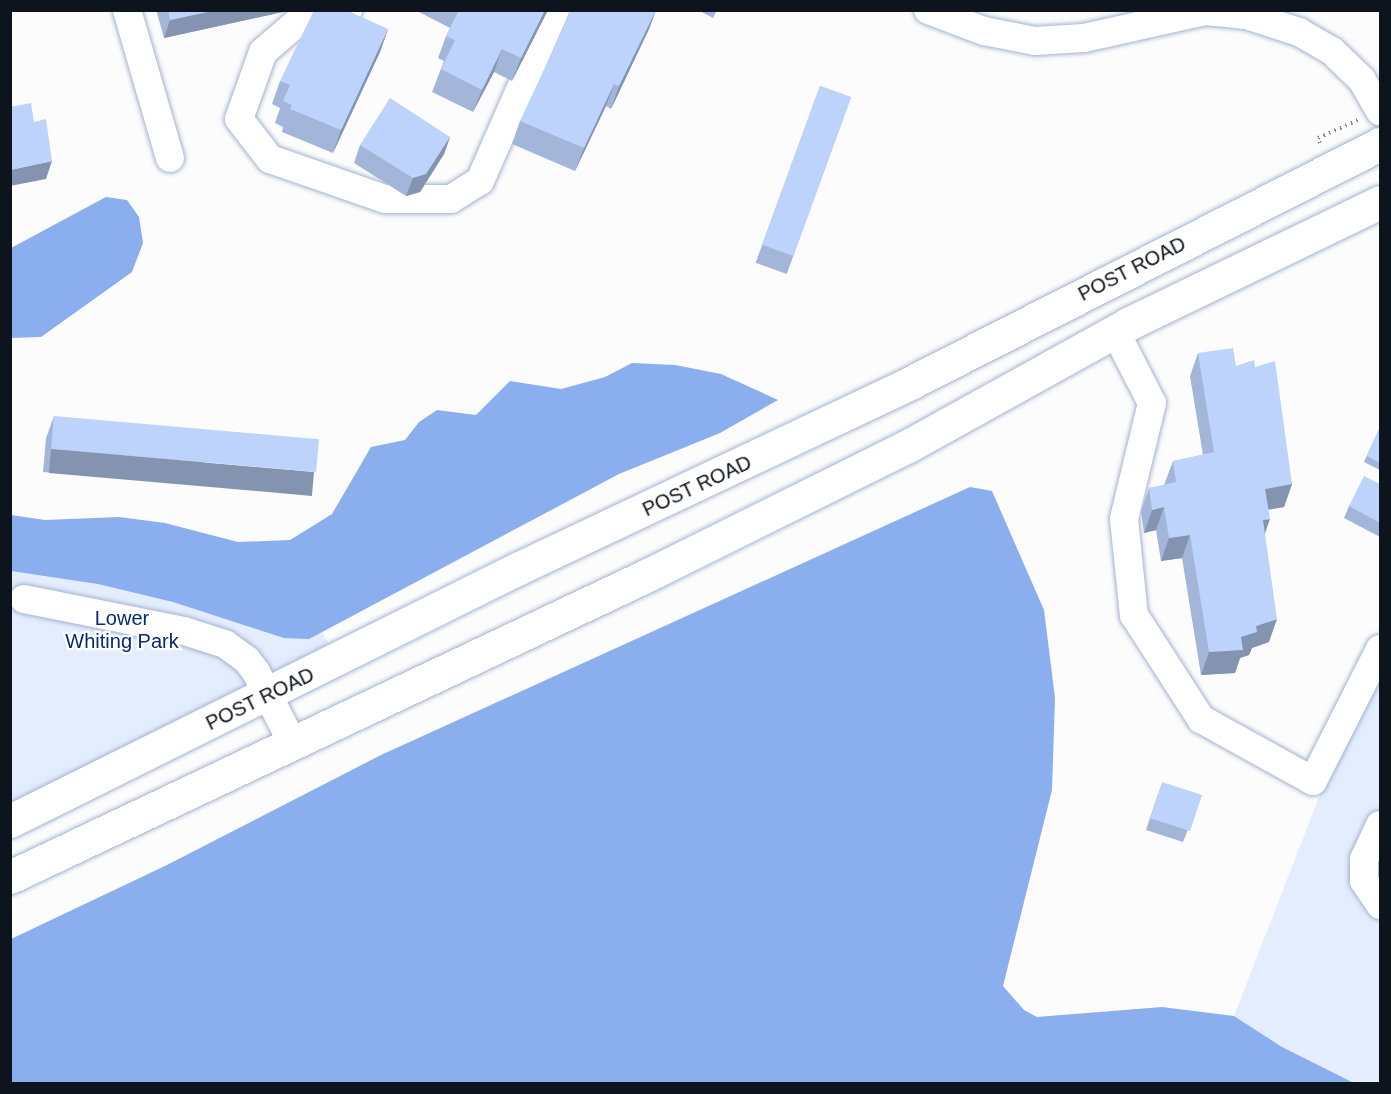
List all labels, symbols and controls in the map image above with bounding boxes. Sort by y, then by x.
street label: POST ROAD [1074,232,1190,306]
street label: POST ROAD [639,450,755,522]
park label: Lower Whiting Park [65,607,179,654]
street label: POST ROAD [202,662,318,736]

